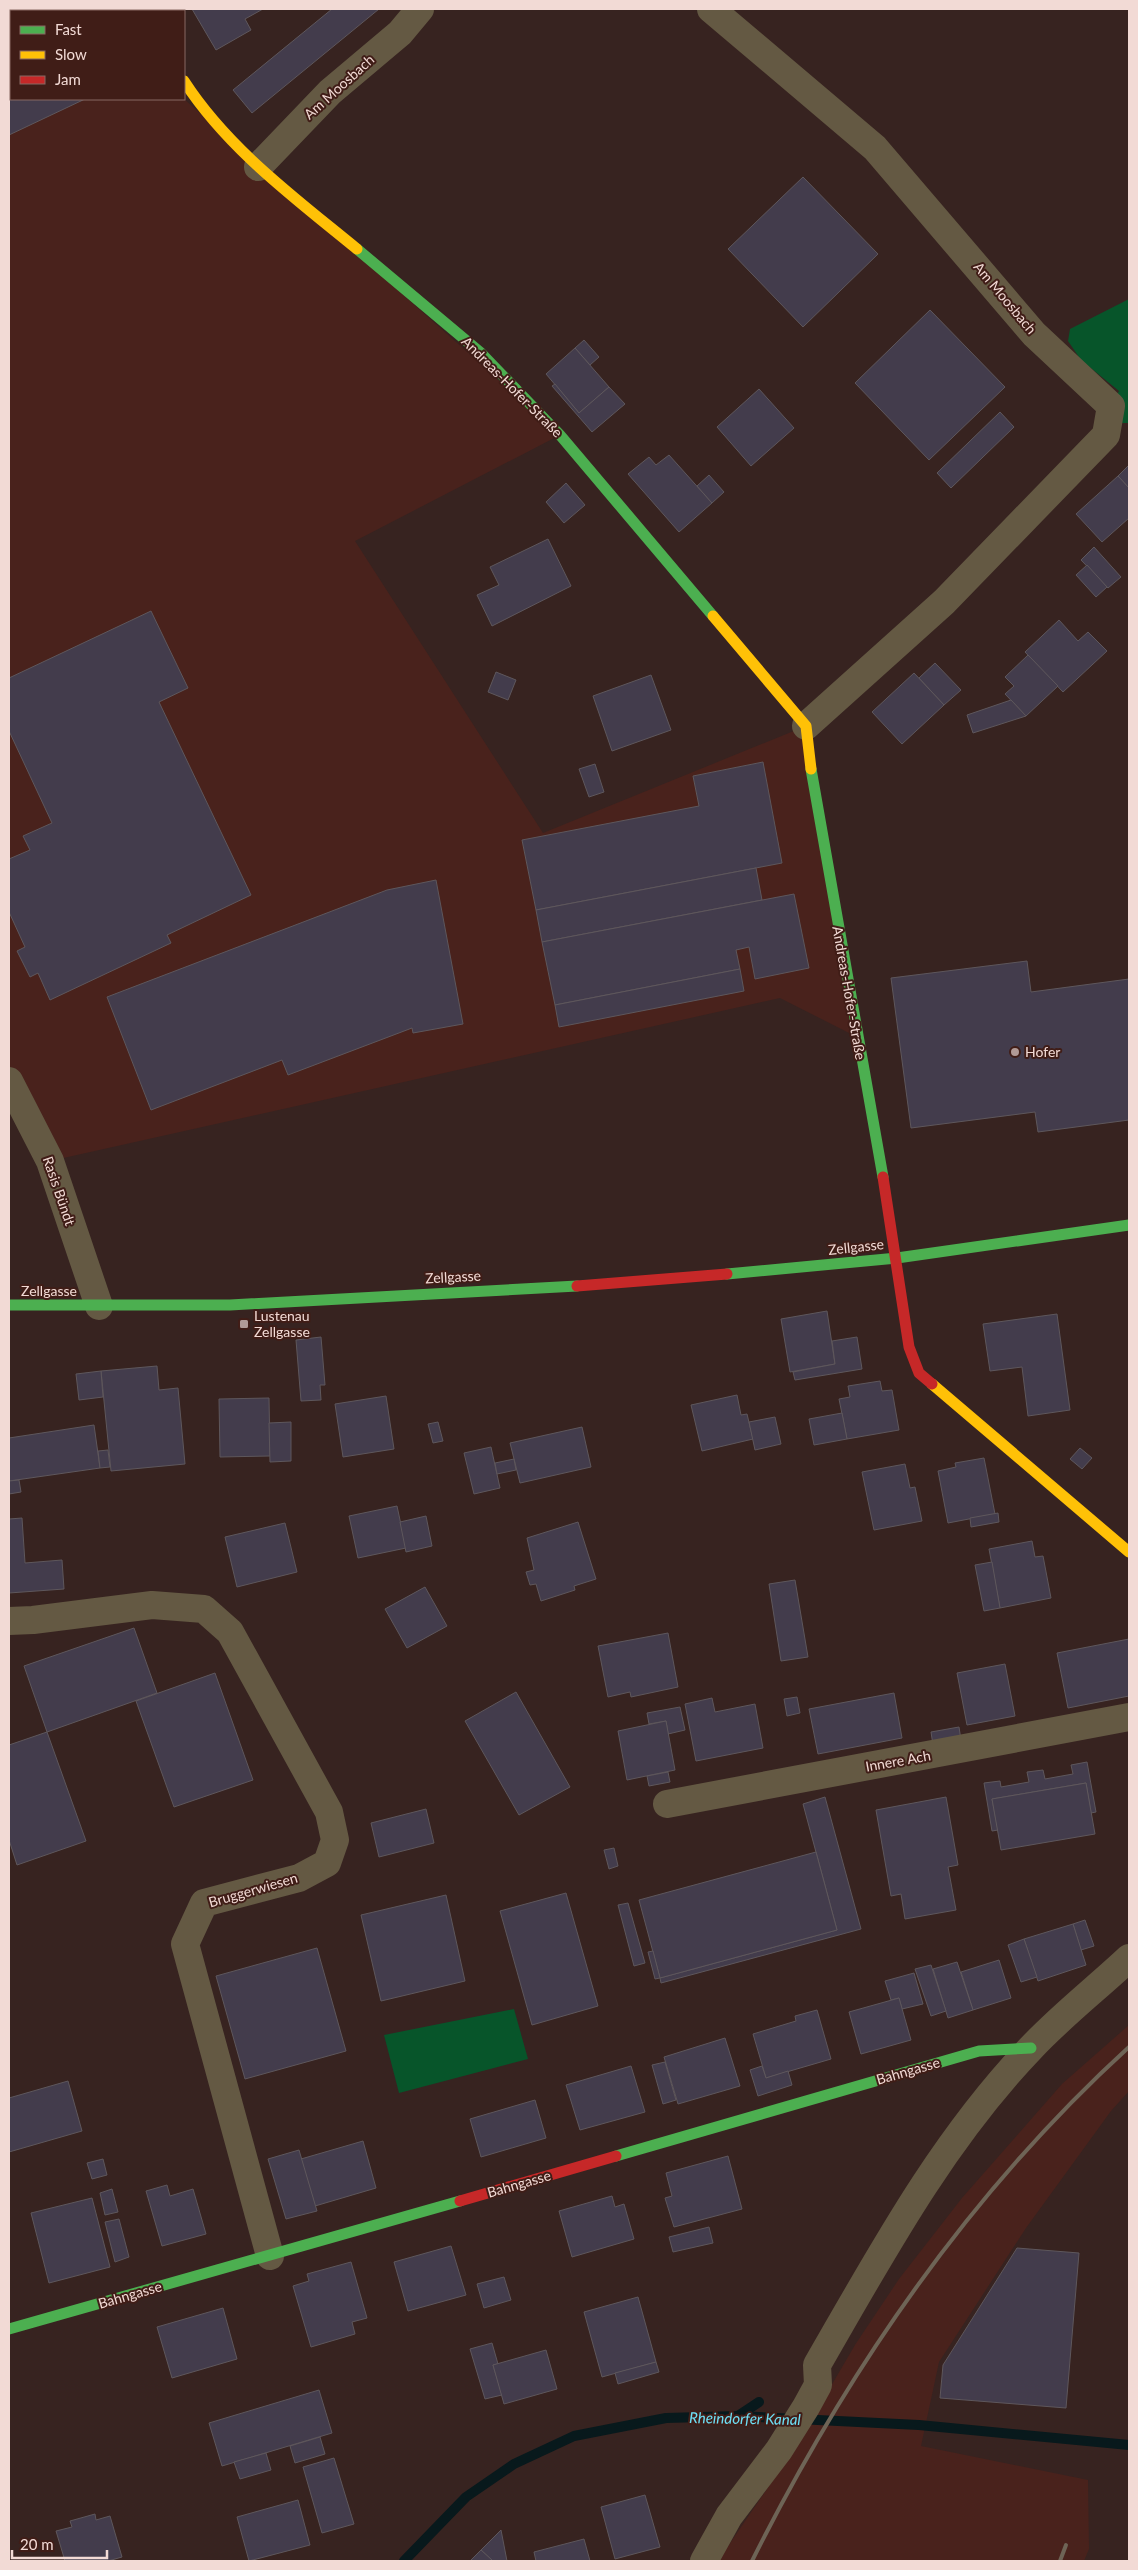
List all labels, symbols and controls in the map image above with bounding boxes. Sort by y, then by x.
legend [10,10,185,100]
text: Fast [55,20,82,38]
text: Slow [55,45,87,63]
street label: Am Moosbach [300,51,377,123]
text: Jam [55,70,81,88]
street label: Am Moosbach [970,258,1040,337]
street label: Andreas-Hofer-Straße [458,333,566,441]
street label: Andreas-Hofer-Straße [829,925,870,1061]
place label: Hofer [1025,1043,1060,1060]
marker: Hofer [1009,1046,1021,1058]
street label: Rasis Bündt [40,1154,79,1228]
street label: Zellgasse [827,1235,885,1258]
street label: Zellgasse [425,1267,481,1286]
street label: Zellgasse [21,1282,77,1299]
place label: Lustenau Zellgasse [254,1307,310,1340]
marker: Lustenau Zellgasse [238,1318,250,1330]
street label: Innere Ach [864,1746,932,1775]
street label: Bruggerwiesen [206,1869,299,1910]
street label: Bahngasse [874,2053,942,2088]
street label: Bahngasse [485,2166,553,2201]
street label: Bahngasse [96,2277,164,2312]
water label: Rheindorfer Kanal [689,2408,802,2428]
scale bar [12,2528,108,2560]
text: 20 m [20,2535,54,2553]

